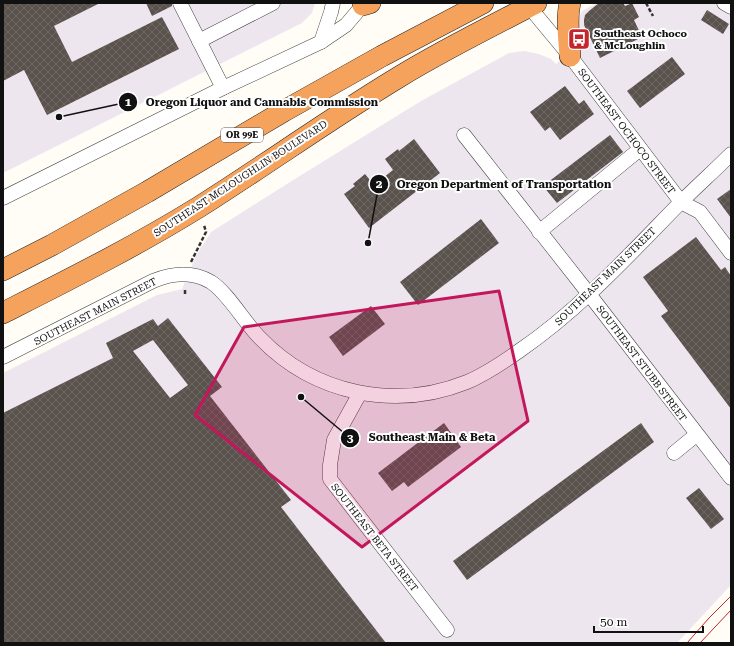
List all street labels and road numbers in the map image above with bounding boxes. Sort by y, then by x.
street label: SOUTHEAST OCHOCO STREET [576,66,678,196]
street label: SOUTHEAST MCLOUGHLIN BOULEVARD [151,118,329,239]
road number: OR 99E [221,128,263,142]
street label: SOUTHEAST MAIN STREET [553,225,658,328]
street label: SOUTHEAST MAIN STREET [32,276,159,347]
street label: SOUTHEAST STUBB STREET [595,303,689,424]
street label: SOUTHEAST BETA STREET [329,481,420,594]

